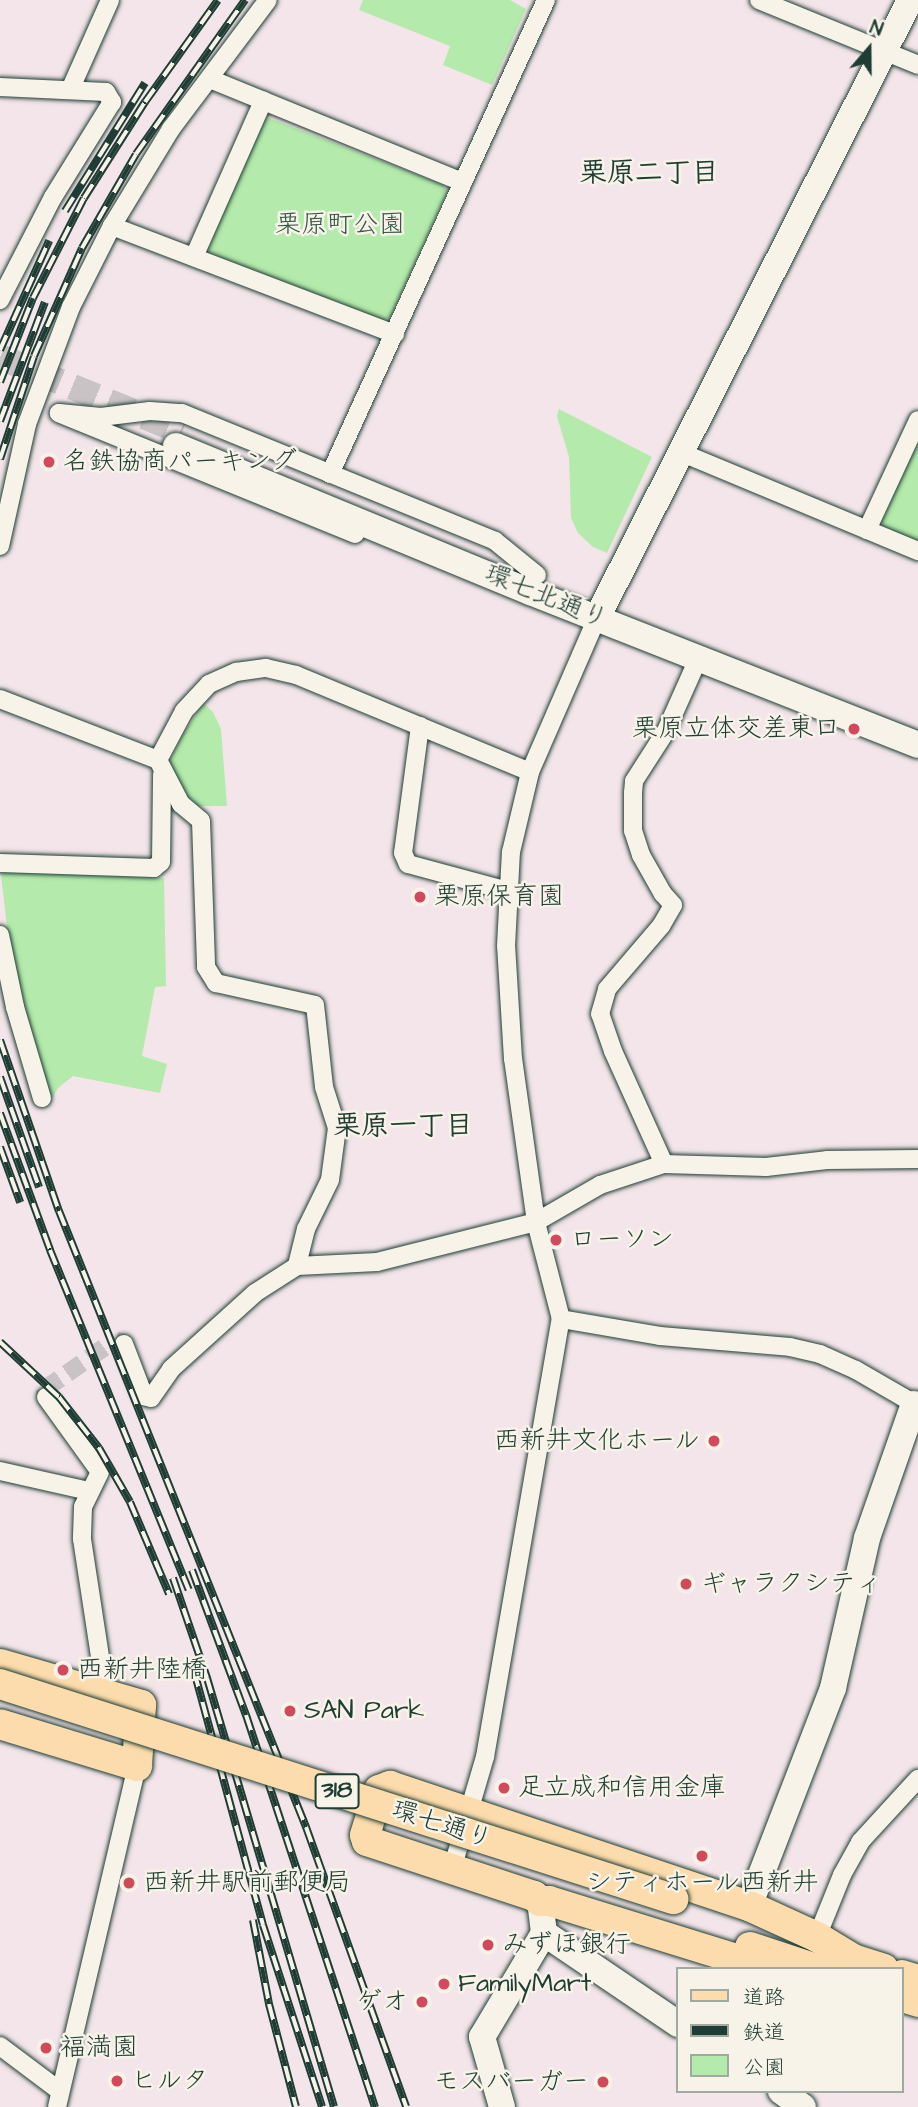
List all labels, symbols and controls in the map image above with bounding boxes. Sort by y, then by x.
north arrow [834,14,904,84]
text: N [866,14,887,44]
district label: 栗原二丁目 [579,156,719,190]
park label: 栗原町公園 [275,209,405,241]
place label: 名鉄協商パーキング [63,446,297,478]
marker: 名鉄協商パーキング [41,454,57,470]
street label: 環七北通り [480,558,612,636]
place label: 栗原立体交差東口 [632,713,840,745]
marker: 栗原立体交差東口 [846,721,862,737]
place label: 栗原保育園 [434,881,564,913]
marker: 栗原保育園 [412,889,428,905]
district label: 栗原一丁目 [333,1109,473,1143]
place label: ローソン [570,1224,674,1256]
marker: ローソン [548,1232,564,1248]
place label: 西新井文化ホール [492,1425,700,1457]
marker: 西新井文化ホール [706,1433,722,1449]
place label: ギャラクシティ [700,1568,882,1600]
marker: ギャラクシティ [678,1576,694,1592]
place label: 西新井陸橋 [77,1654,207,1686]
marker: 西新井陸橋 [55,1662,71,1678]
place label: SAN Park [304,1695,424,1727]
marker: SAN Park [282,1703,298,1719]
road number: 318 [314,1770,360,1812]
place label: 足立成和信用金庫 [518,1772,726,1804]
marker: 足立成和信用金庫 [496,1780,512,1796]
street label: 環七通り [388,1794,496,1856]
marker: シティホール西新井 [694,1848,710,1864]
place label: 西新井駅前郵便局 [143,1867,351,1899]
place label: シティホール西新井 [585,1867,819,1899]
marker: 西新井駅前郵便局 [121,1875,137,1891]
place label: みずほ銀行 [502,1929,632,1961]
marker: みずほ銀行 [480,1937,496,1953]
legend [676,1967,904,2093]
place label: FamilyMart [458,1968,591,2000]
marker: FamilyMart [436,1976,452,1992]
text: 道路 [743,1983,785,2012]
place label: ゲオ [356,1986,408,2018]
marker: ゲオ [414,1994,430,2010]
text: 鉄道 [743,2018,785,2047]
place label: 福満園 [60,2032,138,2064]
marker: 福満園 [38,2040,54,2056]
text: 公園 [743,2053,785,2082]
place label: ヒルタ [131,2065,209,2097]
place label: モスバーガー [433,2066,589,2098]
marker: ヒルタ [109,2073,125,2089]
marker: モスバーガー [595,2074,611,2090]

